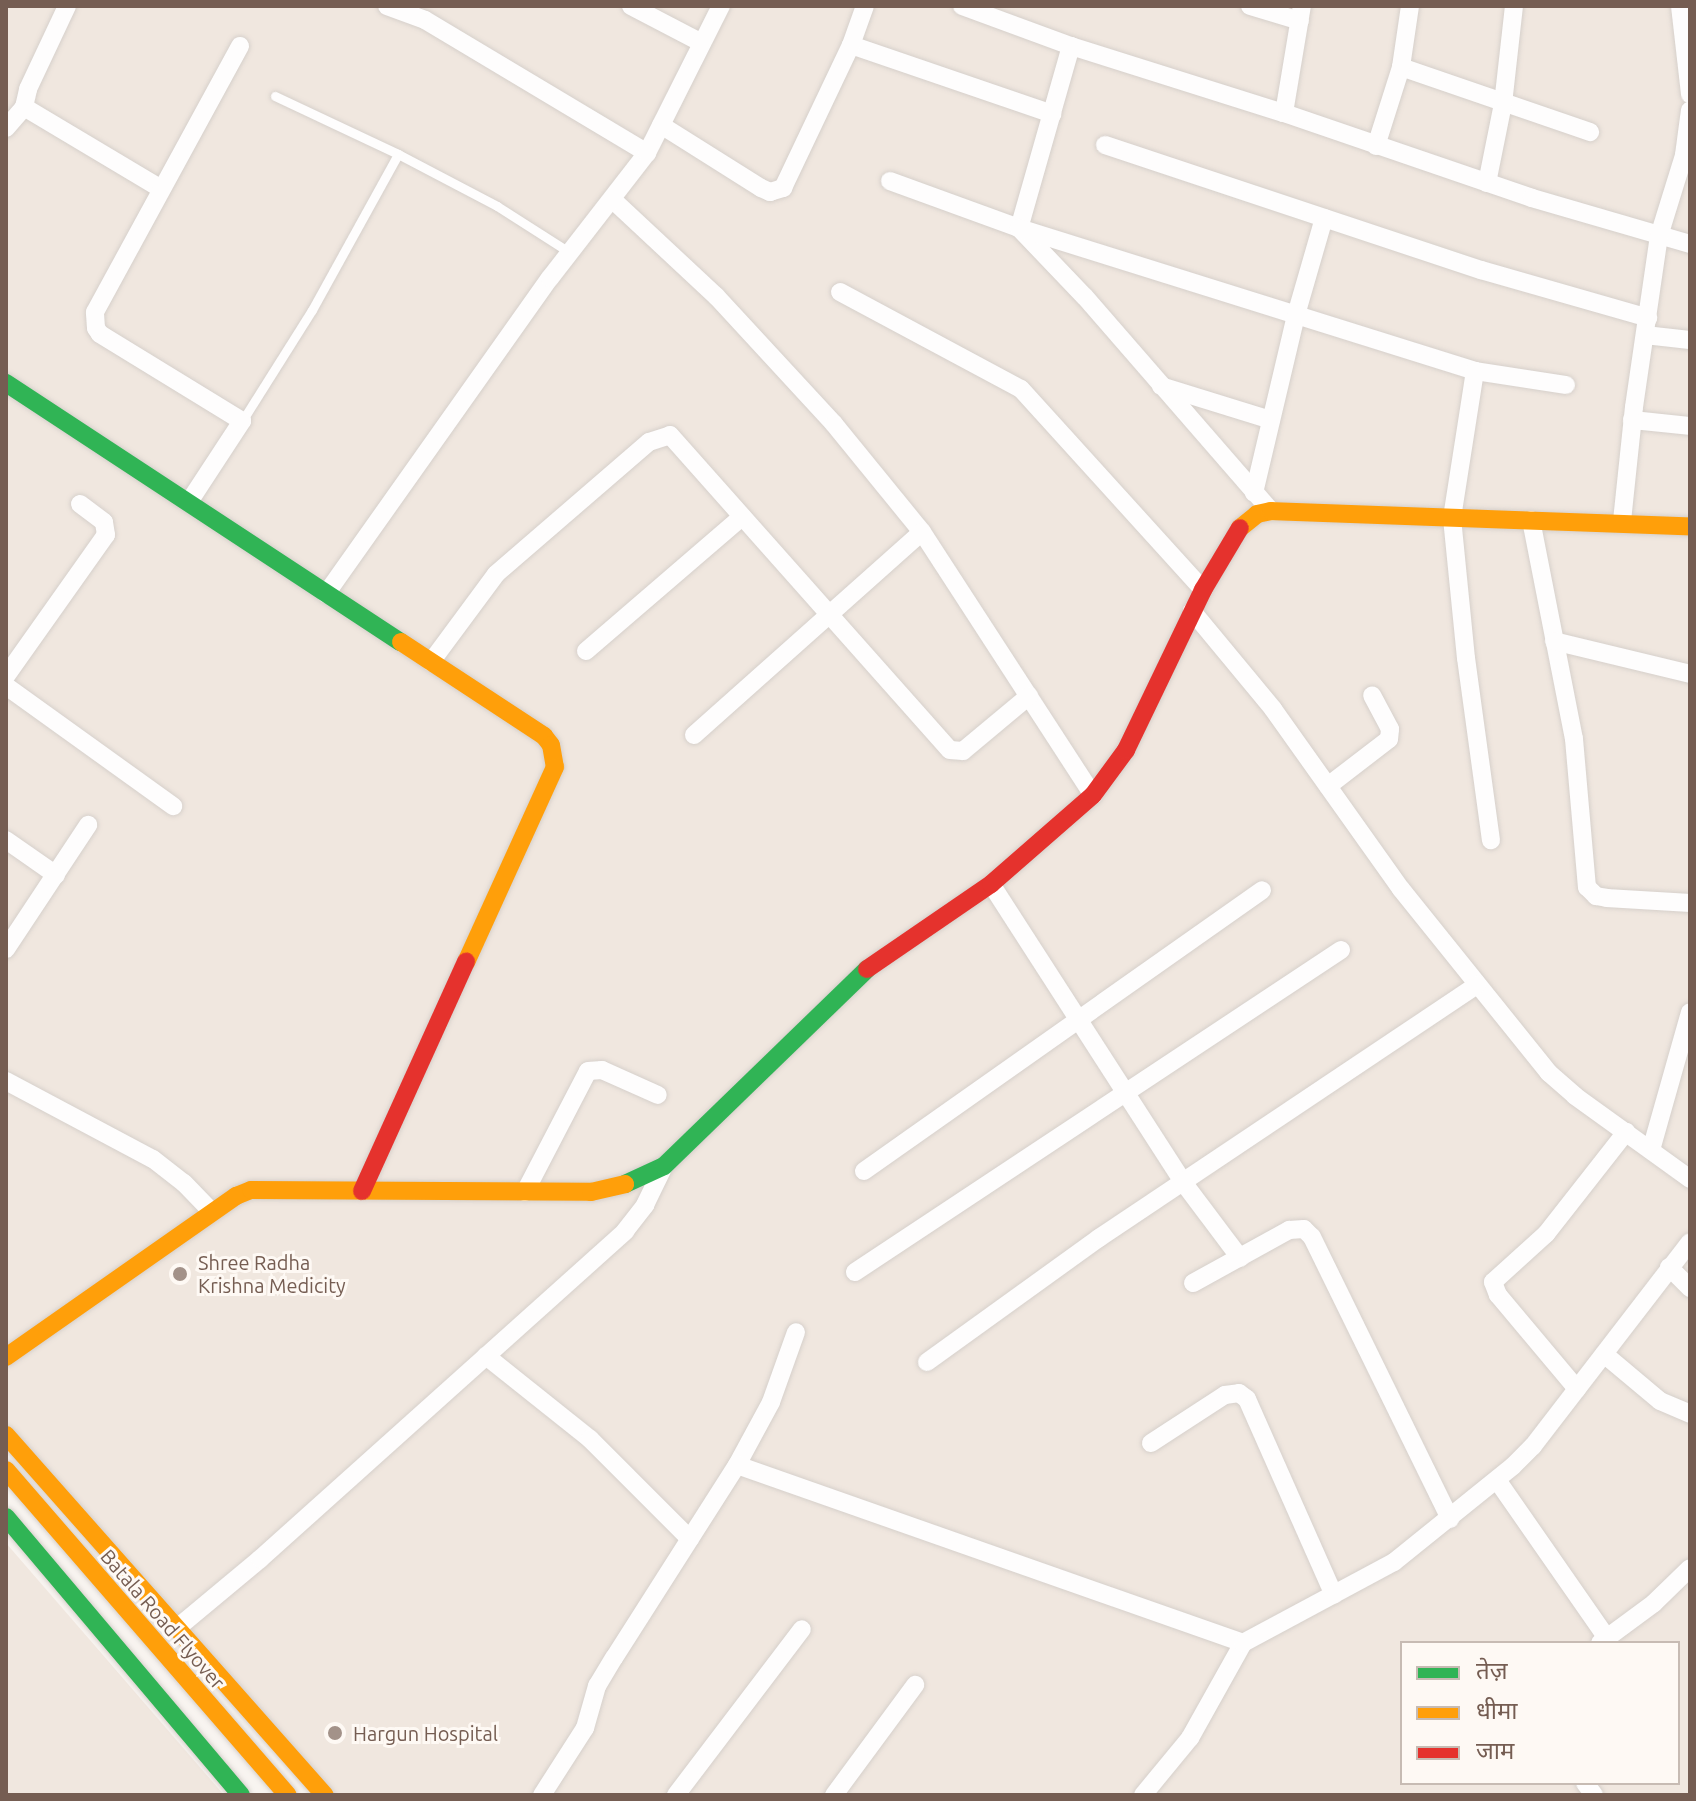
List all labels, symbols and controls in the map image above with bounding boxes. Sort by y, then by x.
place label: Shree Radha Krishna Medicity [198,1250,346,1297]
marker: Shree Radha Krishna Medicity [169,1263,191,1285]
street label: Batala Road Flyover [96,1544,230,1694]
legend [1400,1641,1680,1785]
text: तेज़ [1476,1657,1508,1684]
text: धीमा [1476,1697,1518,1724]
place label: Hargun Hospital [353,1721,498,1745]
marker: Hargun Hospital [324,1722,346,1744]
text: जाम [1476,1737,1514,1764]

